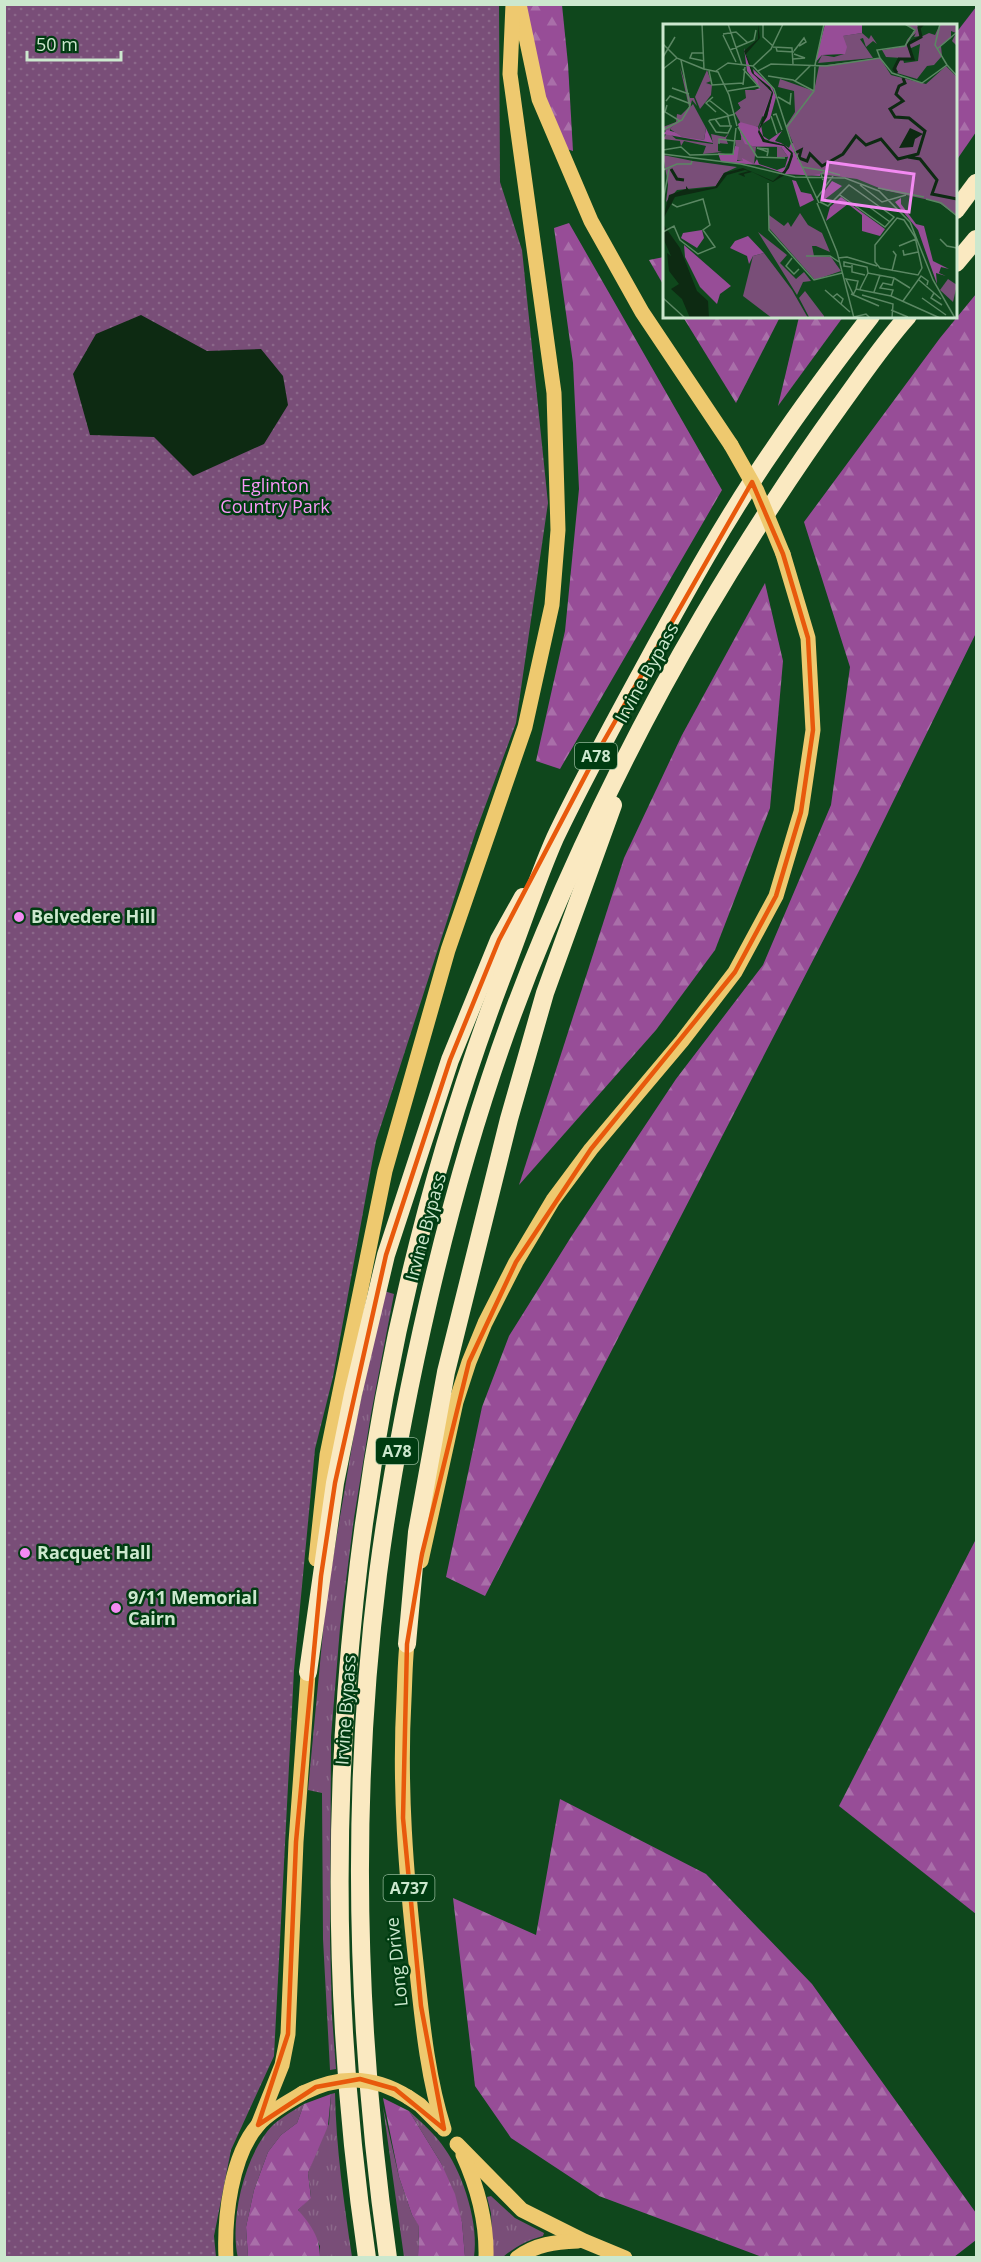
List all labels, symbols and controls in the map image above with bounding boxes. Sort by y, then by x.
scale bar [27,24,122,62]
inset map [663,24,957,318]
text: 50 m [36,32,78,56]
park label: Eglinton Country Park [220,473,330,518]
street label: Irvine Bypass [609,618,683,727]
road number: A78 [575,743,617,769]
place label: Belvedere Hill [31,904,156,928]
marker: Belvedere Hill [12,910,26,924]
street label: Irvine Bypass [399,1170,451,1283]
road number: A78 [376,1438,418,1464]
place label: Racquet Hall [37,1540,151,1564]
marker: Racquet Hall [18,1546,32,1560]
place label: 9/11 Memorial Cairn [128,1585,257,1630]
marker: 9/11 Memorial Cairn [109,1601,123,1615]
street label: Irvine Bypass [329,1654,361,1766]
road number: A737 [384,1875,434,1901]
street label: Long Drive [379,1916,413,2008]

